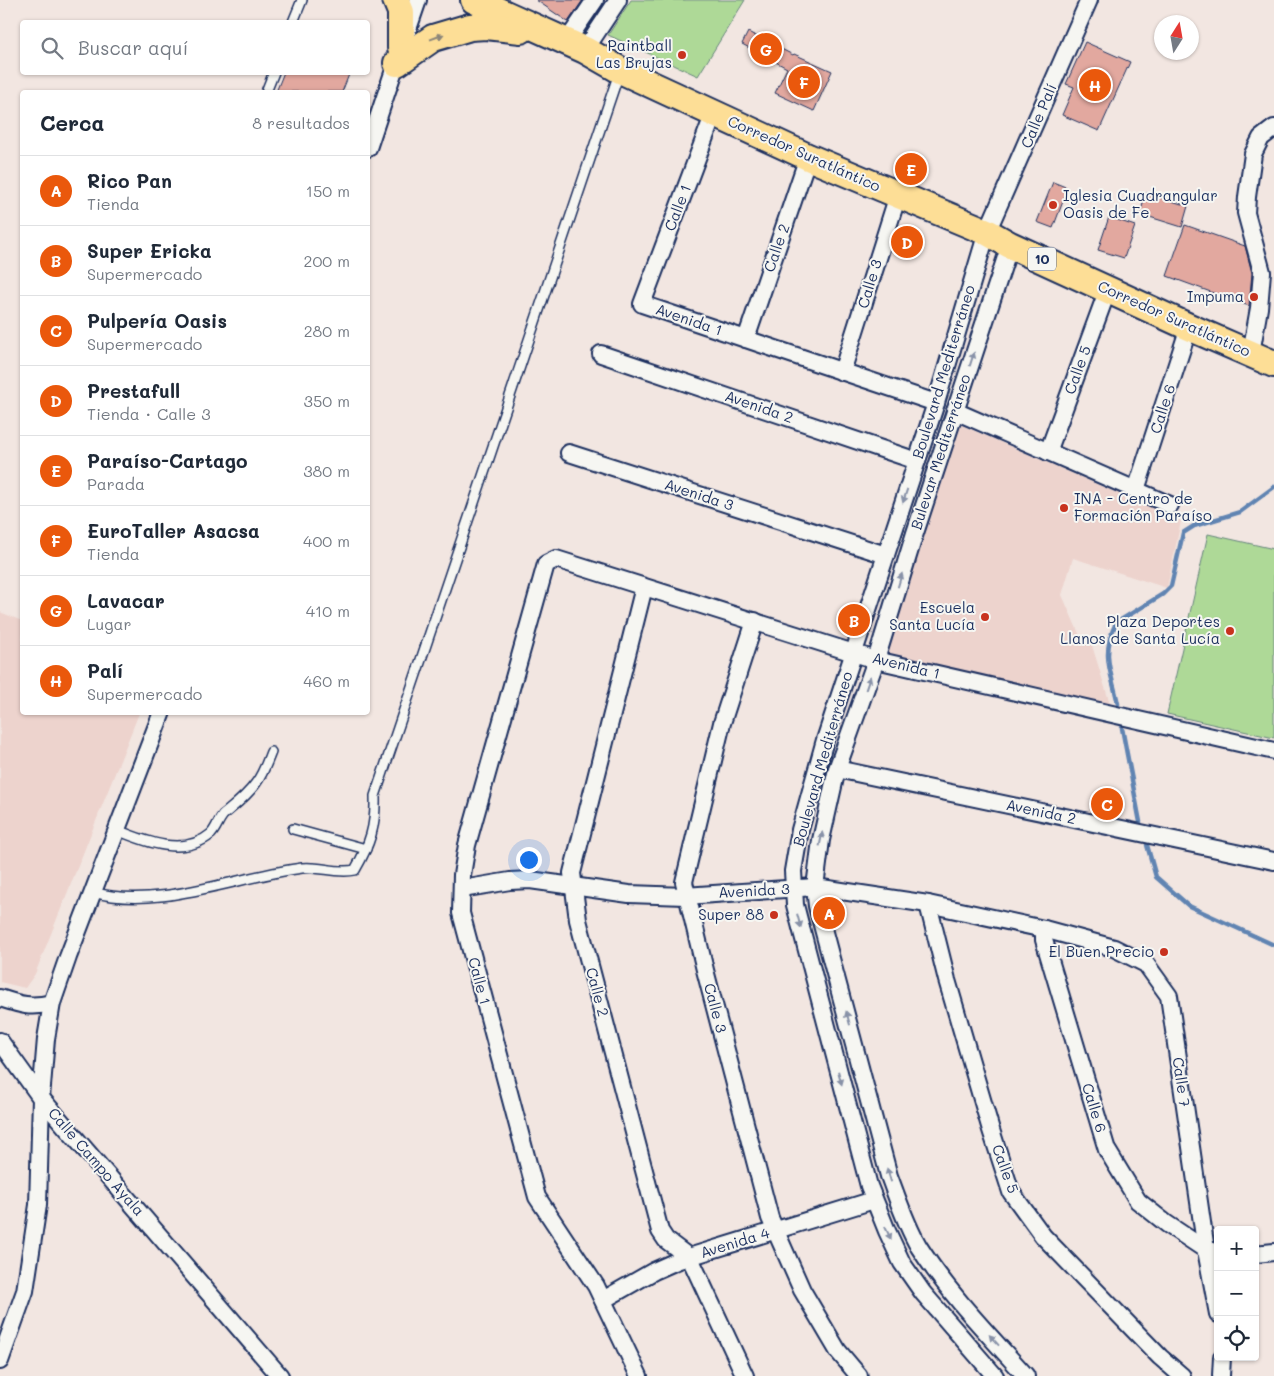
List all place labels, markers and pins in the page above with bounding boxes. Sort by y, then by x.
pin: G [750,30,782,68]
place label: Paintball Las Brujas [596,35,672,72]
marker: Paintball Las Brujas [676,49,688,61]
pin: F [788,63,820,101]
pin: H [1079,66,1111,104]
pin: E [895,150,927,188]
place label: Iglesia Cuadrangular Oasis de Fe [1063,185,1218,222]
marker: Iglesia Cuadrangular Oasis de Fe [1047,199,1059,211]
pin: D [891,223,923,261]
place label: Impuma [1187,286,1244,306]
marker: Impuma [1248,291,1260,303]
place label: INA - Centro de Formación Paraíso [1074,488,1212,525]
marker: INA - Centro de Formación Paraíso [1058,502,1070,514]
place label: Escuela Santa Lucía [889,597,975,634]
pin: B [838,601,870,639]
marker: Escuela Santa Lucía [979,611,991,623]
place label: Plaza Deportes Llanos de Santa Lucía [1060,611,1220,648]
marker: Plaza Deportes Llanos de Santa Lucía [1224,625,1236,637]
pin: C [1091,785,1123,823]
pin: A [813,894,845,932]
place label: Super 88 [698,904,764,924]
marker: Super 88 [768,909,780,921]
place label: El Buen Precio [1049,941,1154,961]
marker: El Buen Precio [1158,946,1170,958]

